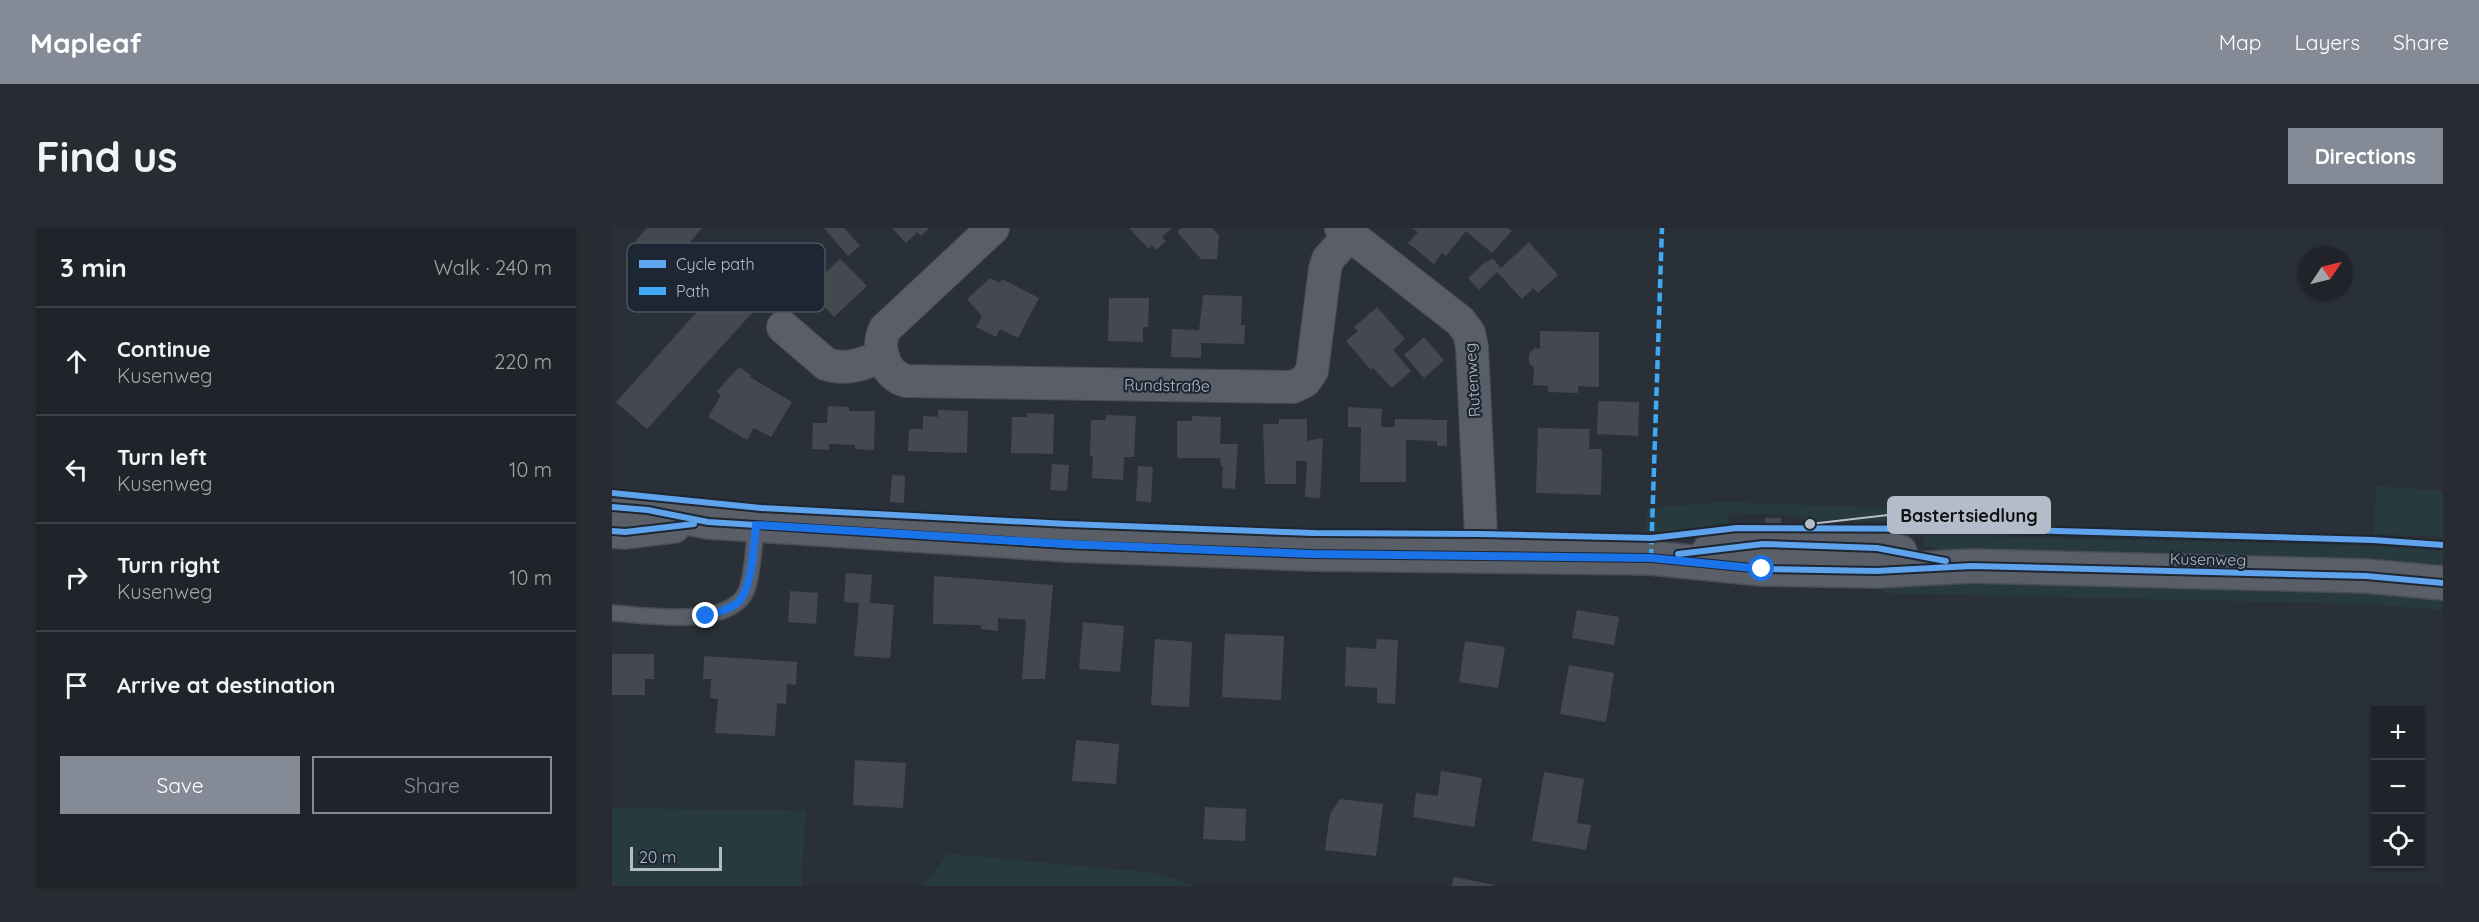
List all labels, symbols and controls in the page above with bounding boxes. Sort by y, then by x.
text: Mapleaf [30,25,142,60]
text: Map [2219,29,2262,55]
text: Layers [2295,29,2360,55]
text: Share [2393,29,2449,55]
button: Directions [2288,128,2443,184]
text: Find us [36,130,178,183]
legend [627,243,825,312]
north arrow [2299,246,2353,300]
text: 3 min [60,251,127,284]
text: Cycle path [676,254,755,274]
text: Walk · 240 m [434,255,552,280]
text: Path [676,281,710,301]
text: Continue [117,335,211,363]
street label: Rutenweg [1459,342,1485,418]
icon: ahead [60,345,93,378]
text: 220 m [494,349,552,374]
text: Kusenweg [117,363,213,388]
street label: Rundstraße [1124,374,1210,396]
text: Turn left [117,443,207,471]
icon: left [60,453,93,486]
text: 10 m [509,457,552,482]
text: Kusenweg [117,471,213,496]
callout: Bastertsiedlung [1888,497,2050,533]
text: Bastertsiedlung [1900,504,2038,527]
street label: Kusenweg [2170,548,2246,570]
text: Turn right [117,551,221,579]
route start [1748,555,1774,581]
icon: right [60,561,93,594]
text: 10 m [509,565,552,590]
text: Kusenweg [117,579,213,604]
route end [692,602,718,628]
icon: arrive [60,669,93,702]
text: Arrive at destination [117,671,335,699]
map controls [2371,706,2425,868]
button: + [2371,706,2425,760]
button: Save [60,756,300,814]
button: Share [312,756,552,814]
button: − [2371,760,2425,814]
button: locate [2371,814,2425,868]
scale bar [630,844,722,872]
text: 20 m [639,847,676,867]

